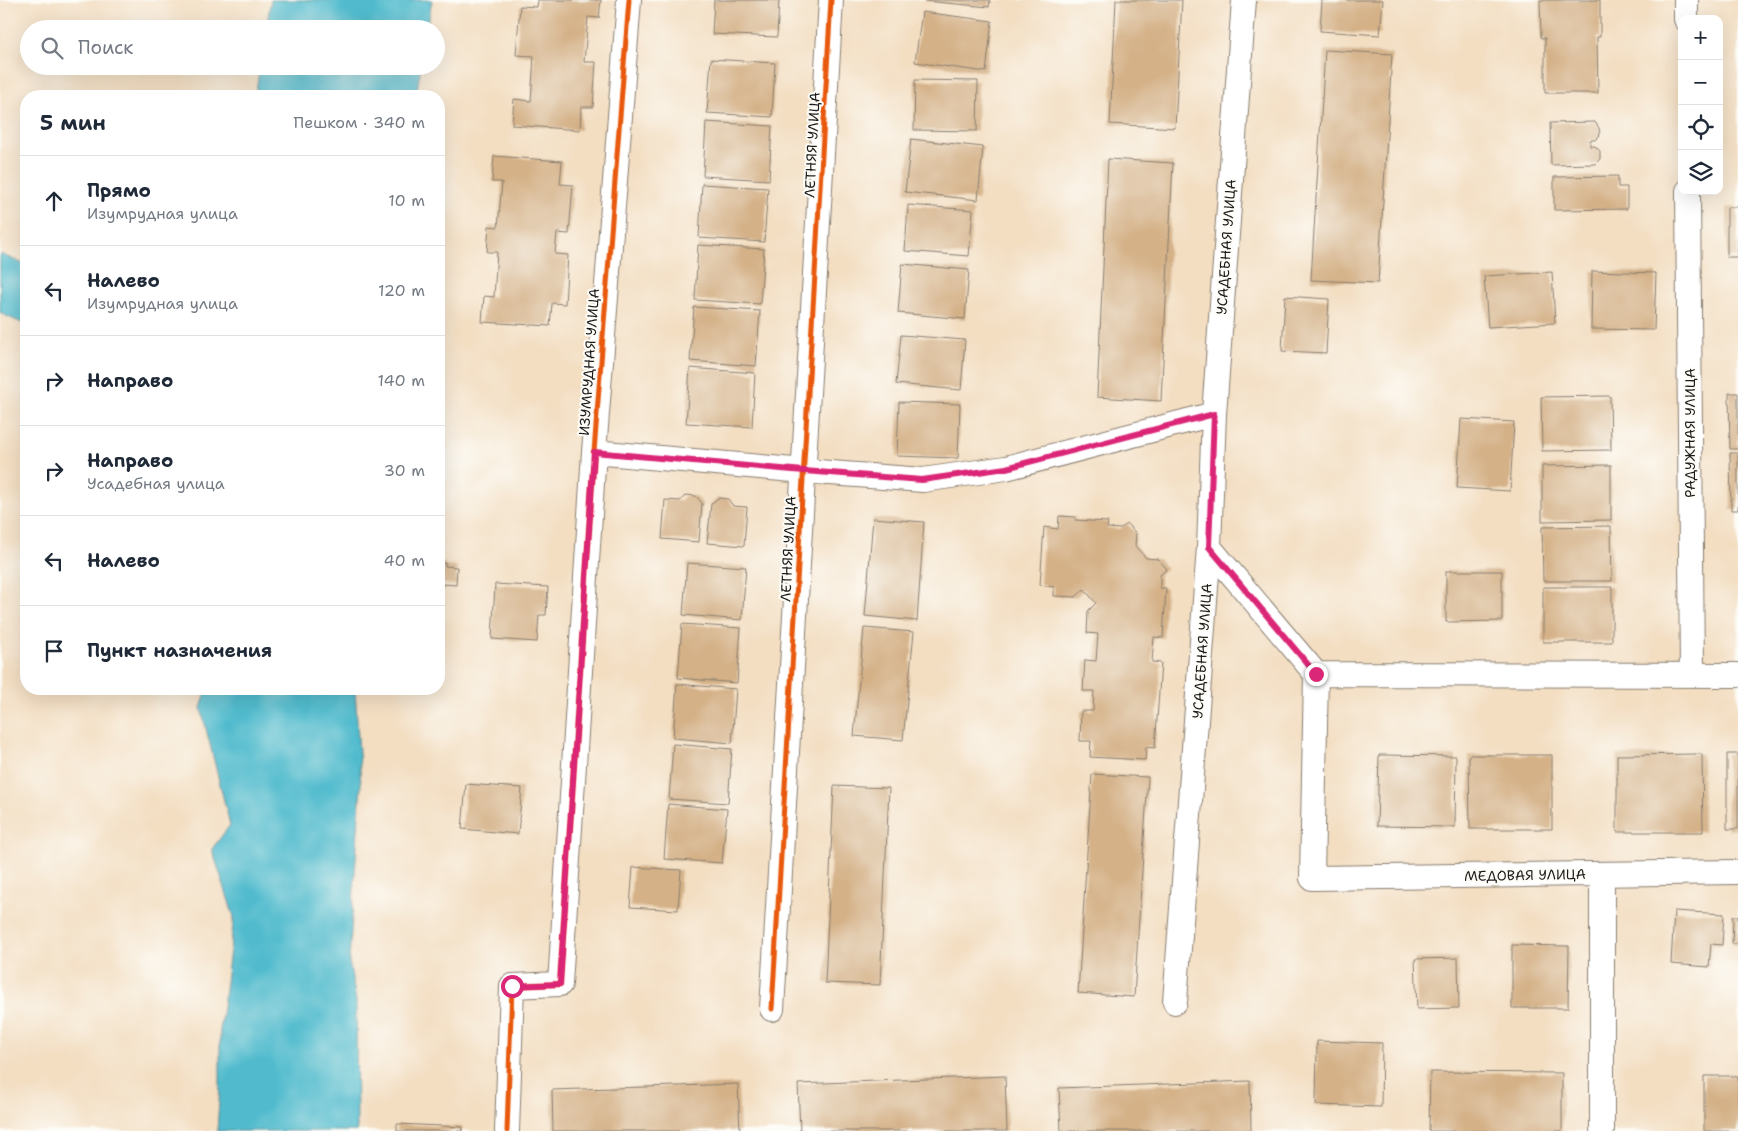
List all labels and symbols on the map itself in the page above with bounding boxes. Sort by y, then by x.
street label: ЛЕТНЯЯ УЛИЦА [800,92,824,198]
street label: УСАДЕБНАЯ УЛИЦА [1212,179,1240,315]
street label: ИЗУМРУДНАЯ УЛИЦА [575,288,603,436]
street label: РАДУЖНАЯ УЛИЦА [1681,368,1699,498]
street label: ЛЕТНЯЯ УЛИЦА [776,496,800,602]
street label: УСАДЕБНАЯ УЛИЦА [1188,583,1216,719]
route end [1305,663,1328,686]
street label: МЕДОВАЯ УЛИЦА [1464,865,1586,885]
route start [501,975,524,998]

